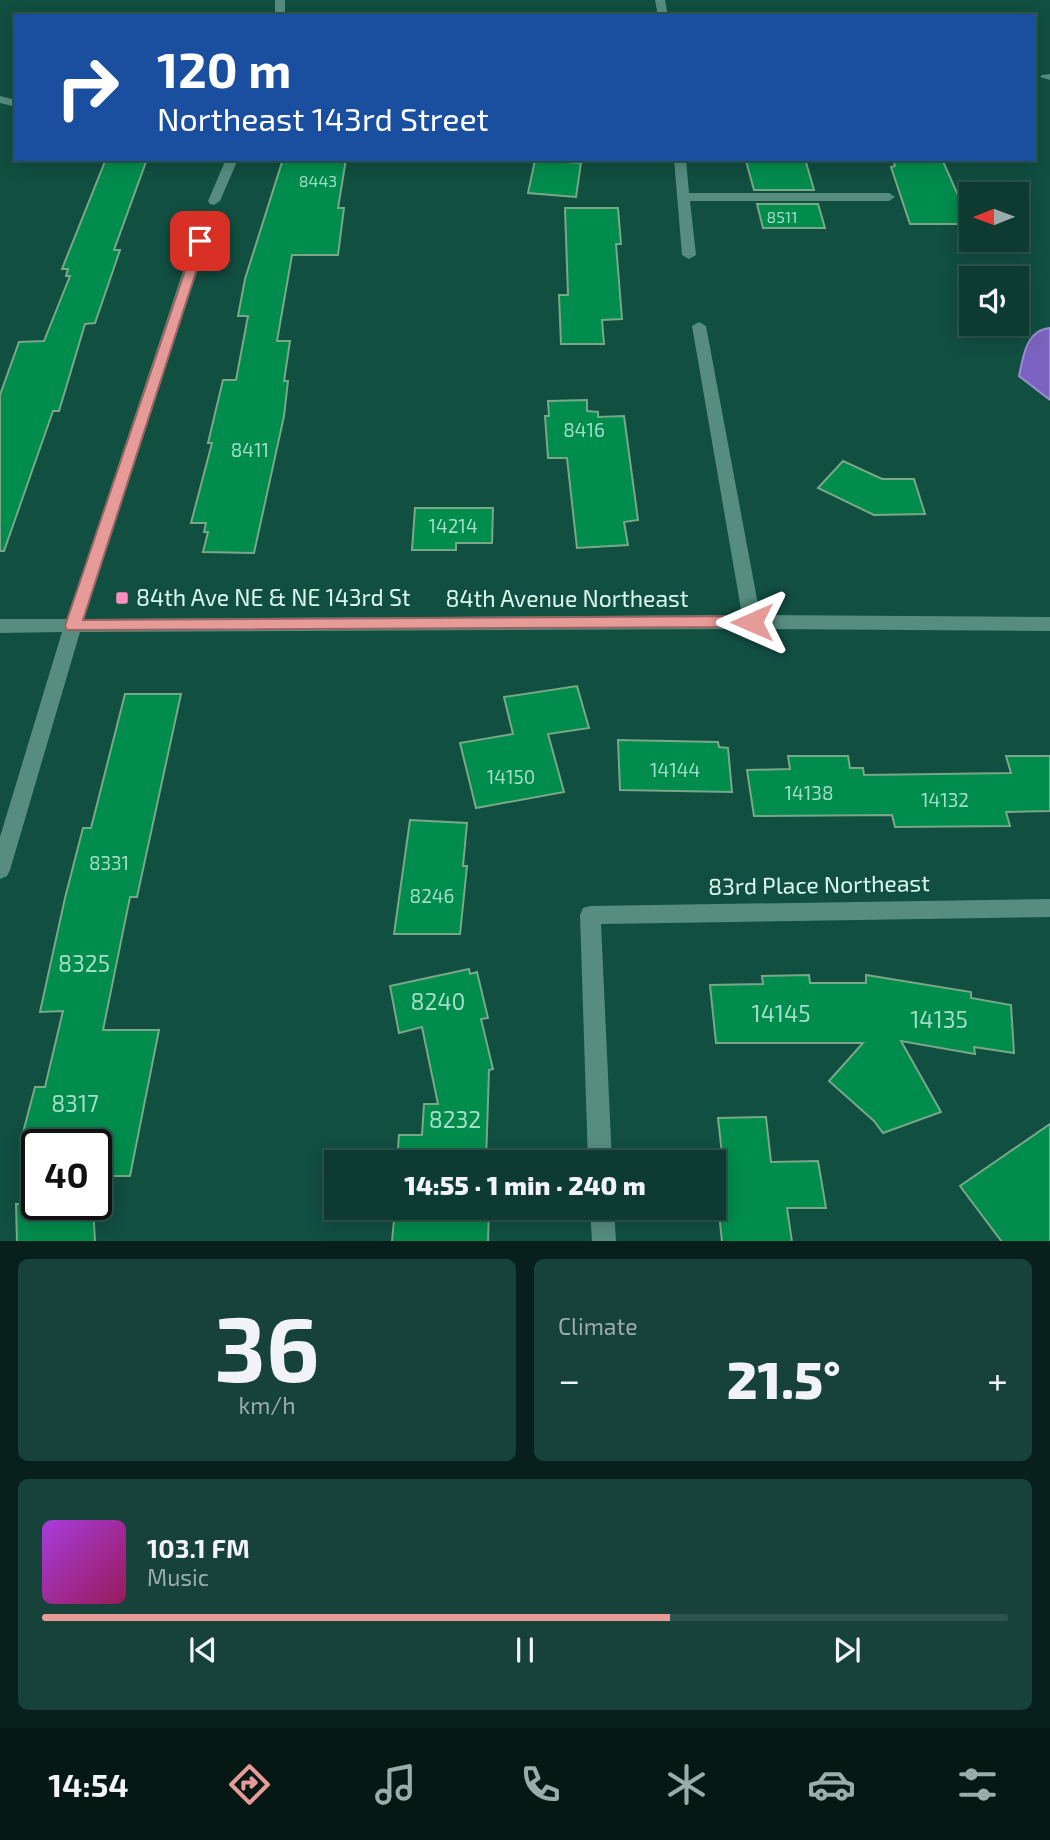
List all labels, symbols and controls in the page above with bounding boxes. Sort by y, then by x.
text: 120 m [157,39,291,98]
icon: right [42,42,133,133]
text: Northeast 143rd Street [157,99,489,137]
house number: 8443 [299,171,337,190]
north arrow [959,182,1029,252]
map controls [959,182,1029,336]
house number: 8511 [766,207,798,226]
pin [170,211,230,271]
icon: arrive [181,222,219,260]
button: sound [959,266,1029,336]
house number: 8416 [563,418,605,441]
house number: 8411 [231,438,269,461]
house number: 14214 [428,514,478,537]
place label: 84th Ave NE & NE 143rd St [136,583,411,611]
street label: 84th Avenue Northeast [445,584,689,612]
position arrow [715,585,789,659]
marker: 84th Ave NE & NE 143rd St [114,590,130,606]
house number: 14144 [650,758,700,781]
house number: 14150 [487,765,535,788]
house number: 14138 [785,781,833,804]
house number: 14132 [921,788,969,811]
house number: 8331 [89,851,129,874]
street label: 83rd Place Northeast [708,868,930,900]
house number: 8246 [410,884,454,907]
house number: 8325 [58,949,110,977]
house number: 8240 [411,987,465,1015]
house number: 14145 [752,999,810,1027]
house number: 14135 [910,1005,968,1033]
house number: 8317 [51,1089,99,1117]
house number: 8232 [429,1105,481,1133]
speed limit sign: 40 [21,1129,112,1220]
text: 14:55 · 1 min · 240 m [404,1169,646,1200]
text: 36 [214,1291,320,1400]
text: Climate [558,1312,638,1340]
text: 21.5° [727,1347,841,1409]
text: − [558,1356,580,1402]
text: + [987,1356,1008,1402]
text: km/h [238,1391,296,1419]
text: 103.1 FM [147,1532,250,1563]
text: Music [147,1563,209,1591]
icon: previous [184,1631,222,1669]
icon: pause [506,1631,544,1669]
icon: next [828,1631,866,1669]
icon: directions [225,1760,274,1809]
icon: music [371,1760,420,1809]
icon: phone [516,1760,565,1809]
icon: climate [662,1760,711,1809]
icon: car [807,1760,856,1809]
icon: filters [953,1760,1002,1809]
text: 14:54 [48,1765,129,1803]

